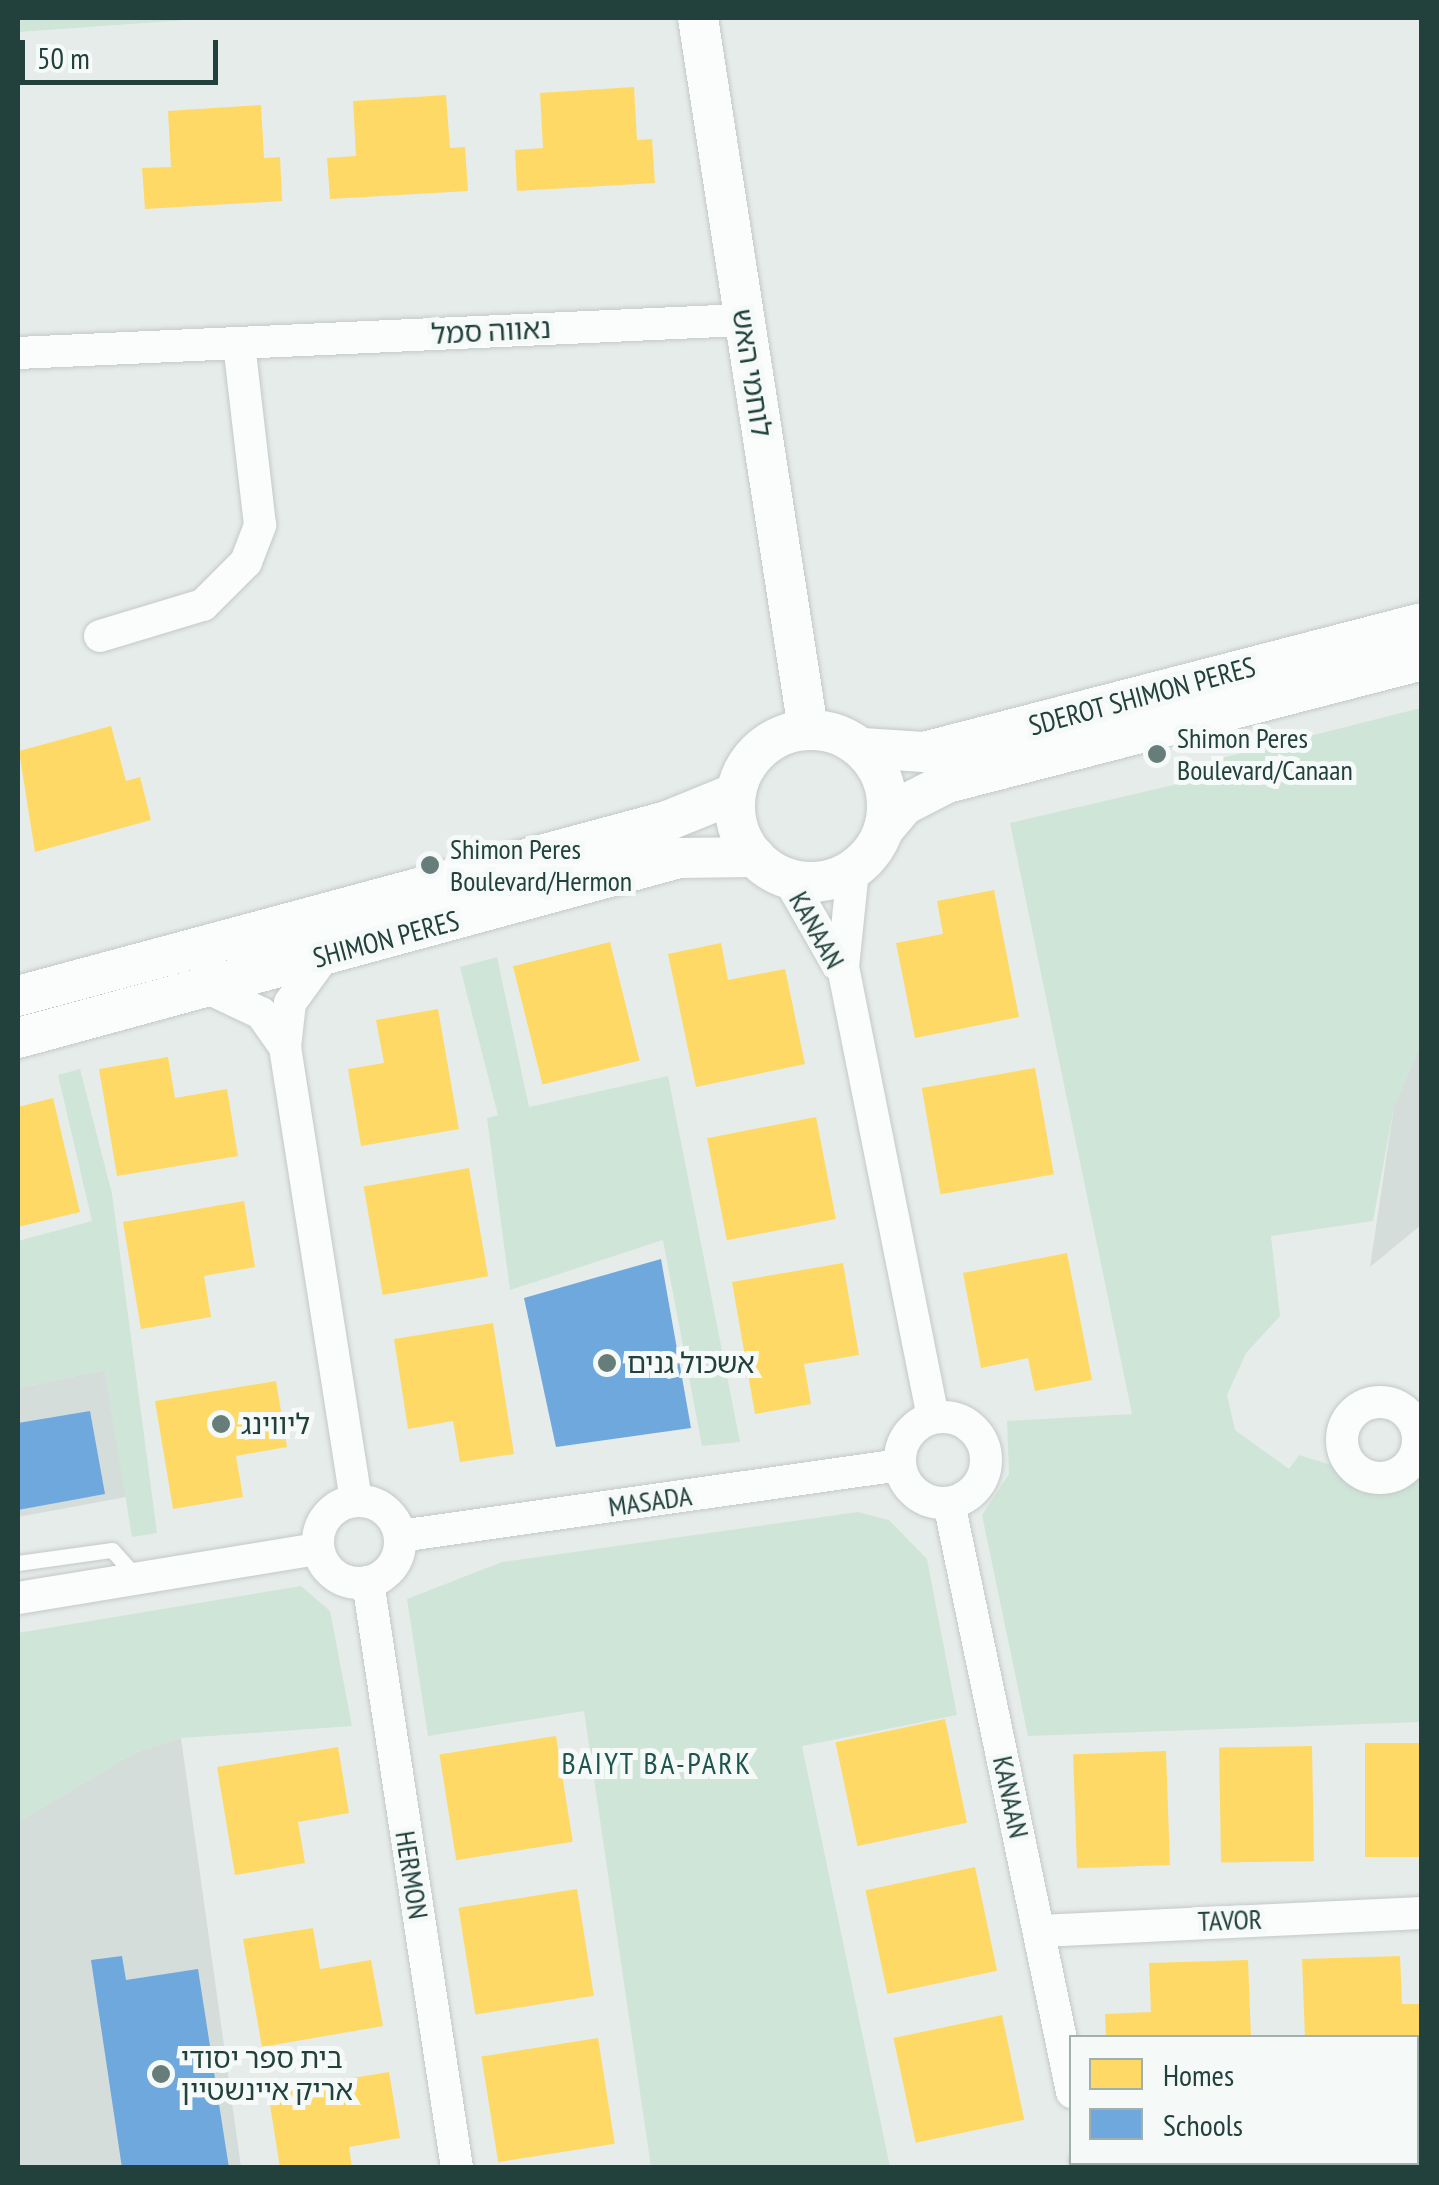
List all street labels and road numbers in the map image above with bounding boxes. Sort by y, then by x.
street label: לוחמי האש [725,306,779,440]
street label: נאווה סמל [430,311,552,351]
street label: SDEROT SHIMON PERES [1025,649,1259,743]
street label: KANAAN [782,886,852,974]
street label: SHIMON PERES [309,903,463,975]
street label: MASADA [606,1479,694,1523]
street label: KANAAN [986,1753,1036,1841]
street label: HERMON [388,1829,436,1921]
street label: TAVOR [1197,1902,1263,1938]

